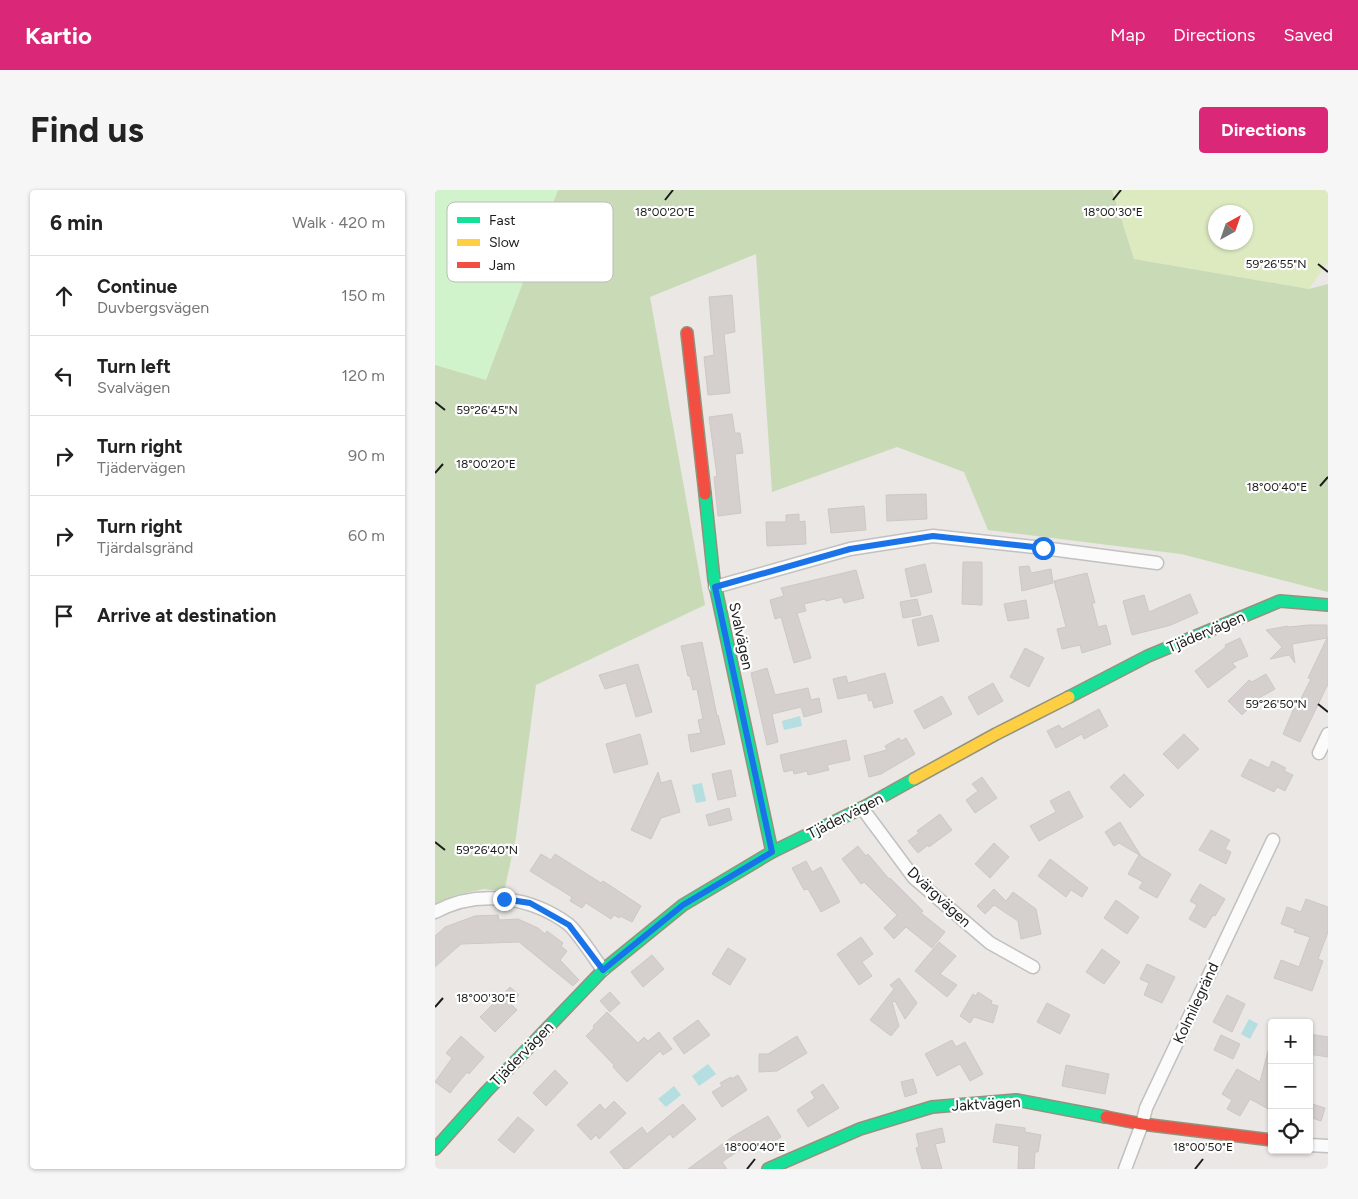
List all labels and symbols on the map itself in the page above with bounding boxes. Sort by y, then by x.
legend [447,202,613,282]
text: 18°00'20"E [635,205,695,219]
text: 18°00'30"E [1083,205,1143,219]
north arrow [1208,205,1253,250]
text: Fast [489,212,515,229]
text: Slow [489,234,520,251]
text: Jam [489,257,515,274]
text: 59°26'55"N [1246,257,1306,271]
text: 59°26'45"N [456,403,518,417]
text: 18°00'20"E [456,457,516,471]
text: 18°00'40"E [1247,480,1307,494]
route start [1032,537,1055,560]
street label: Svalvägen [725,601,757,671]
street label: Tjädervägen [1164,608,1248,656]
text: 59°26'50"N [1245,697,1307,711]
street label: Tjädervägen [804,789,886,843]
text: 59°26'40"N [456,843,518,857]
street label: Dvärgvägen [903,863,975,931]
route end [493,888,516,911]
street label: Kolmilegränd [1169,960,1223,1046]
text: 18°00'30"E [456,991,516,1005]
street label: Tjädervägen [487,1018,557,1090]
street label: Jaktvägen [951,1093,1021,1115]
text: 18°00'40"E [725,1140,785,1154]
text: 18°00'50"E [1173,1140,1233,1154]

